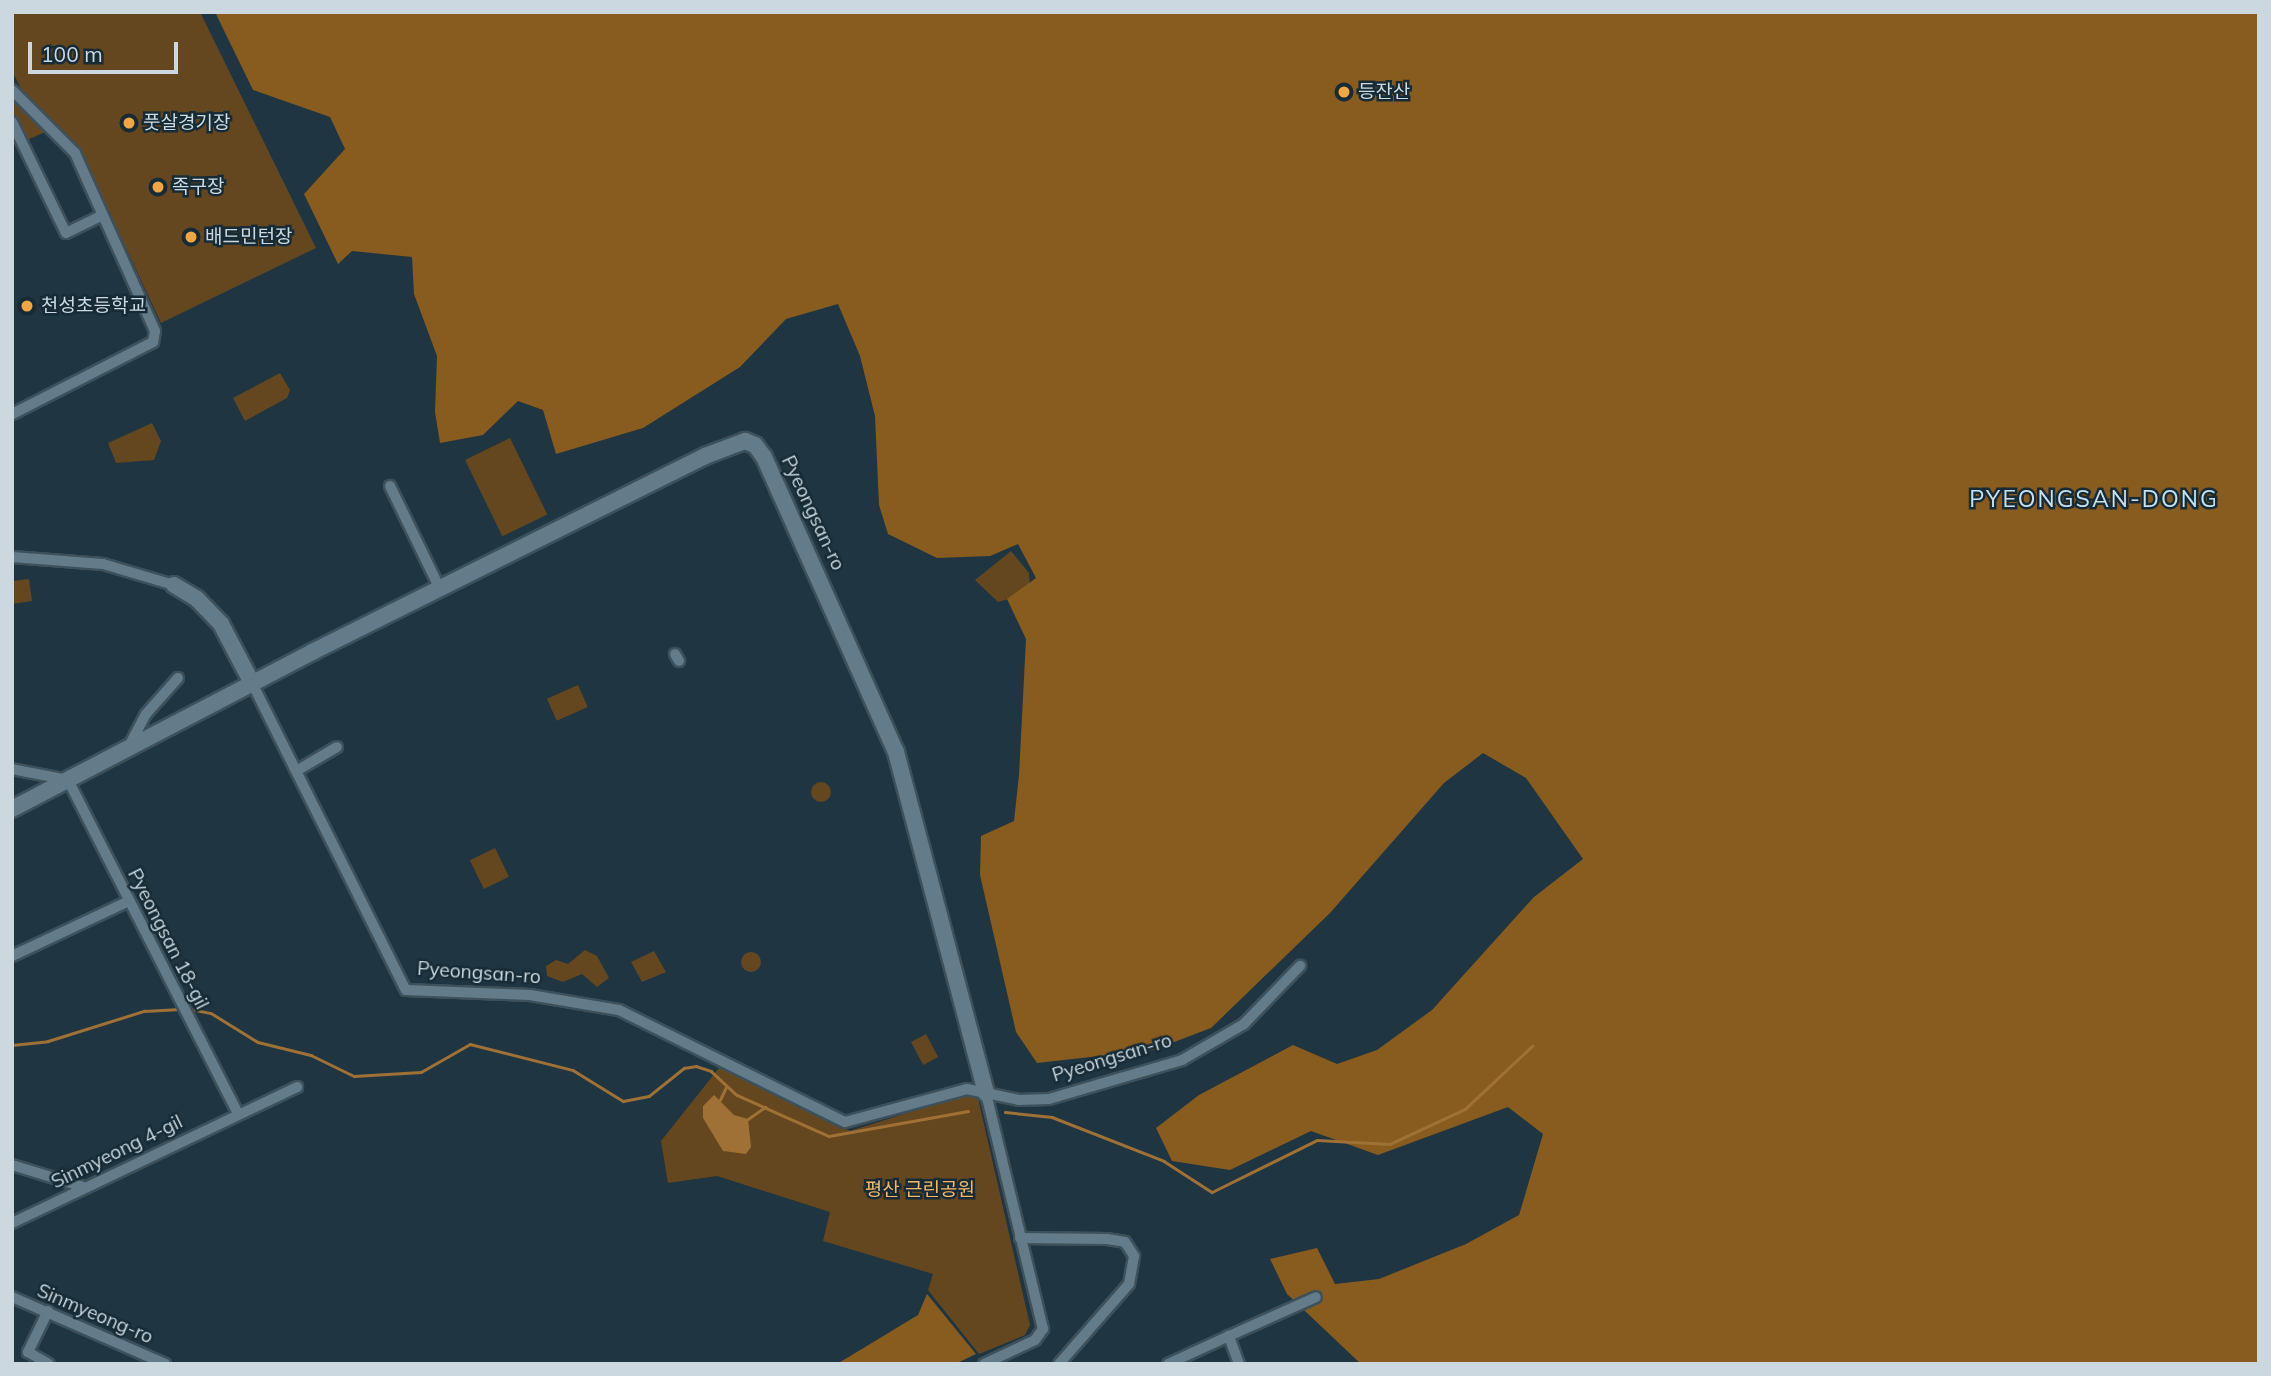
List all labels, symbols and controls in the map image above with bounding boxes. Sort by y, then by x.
scale bar [32,28,182,72]
text: 100 m [41,41,103,67]
place label: 등잔산 [1358,81,1410,103]
marker: 등잔산 [1336,84,1352,100]
place label: 풋살경기장 [143,112,230,134]
marker: 풋살경기장 [121,115,137,131]
place label: 족구장 [172,176,224,198]
marker: 족구장 [150,179,166,195]
place label: 배드민턴장 [205,226,292,248]
marker: 배드민턴장 [183,229,199,245]
place label: 천성초등학교 [41,295,146,317]
marker: 천성초등학교 [19,298,35,314]
street label: Pyeongsan-ro [777,452,849,574]
district label: PYEONGSAN-DONG [1971,485,2217,513]
street label: Pyeongsan 18-gil [123,865,213,1013]
street label: Pyeongsan-ro [416,957,542,989]
street label: Pyeongsan-ro [1049,1029,1175,1087]
street label: Sinmyeong 4-gil [48,1110,186,1194]
park label: 평산 근린공원 [865,1179,975,1201]
street label: Sinmyeong-ro [34,1279,156,1349]

